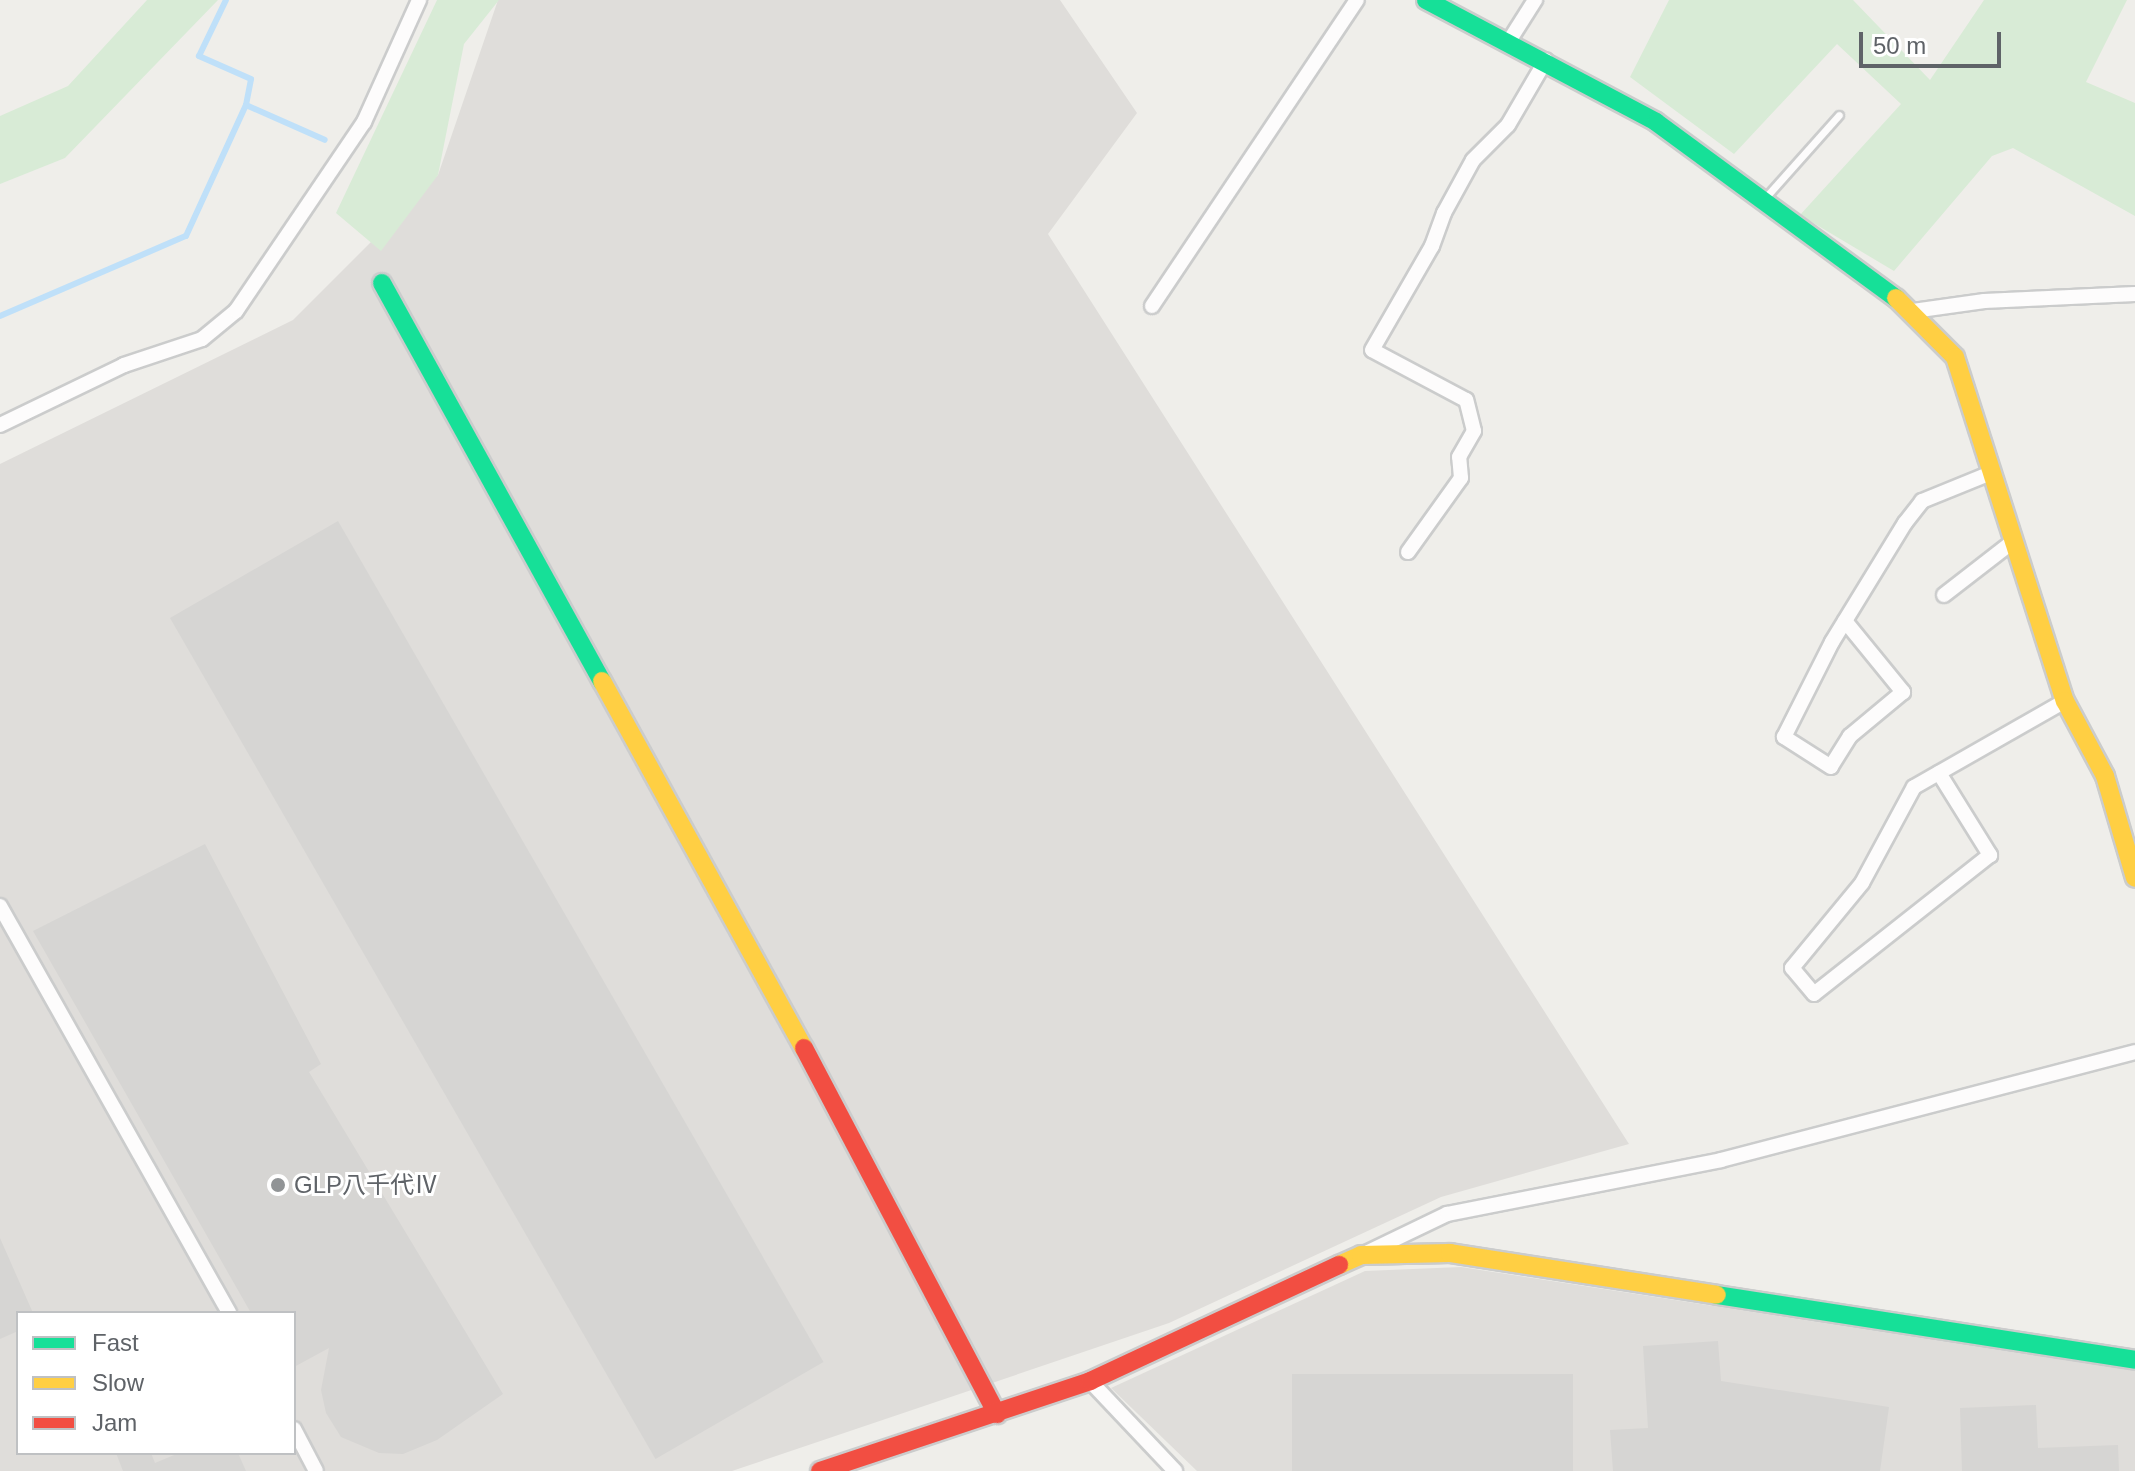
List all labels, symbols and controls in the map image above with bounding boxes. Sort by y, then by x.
scale bar [1863,16,2005,66]
text: 50 m [1873,32,1926,59]
place label: GLP八千代Ⅳ [294,1171,438,1199]
marker: GLP八千代Ⅳ [269,1176,287,1194]
legend [16,1311,296,1455]
text: Fast [92,1329,139,1356]
text: Slow [92,1369,144,1396]
text: Jam [92,1409,137,1436]

